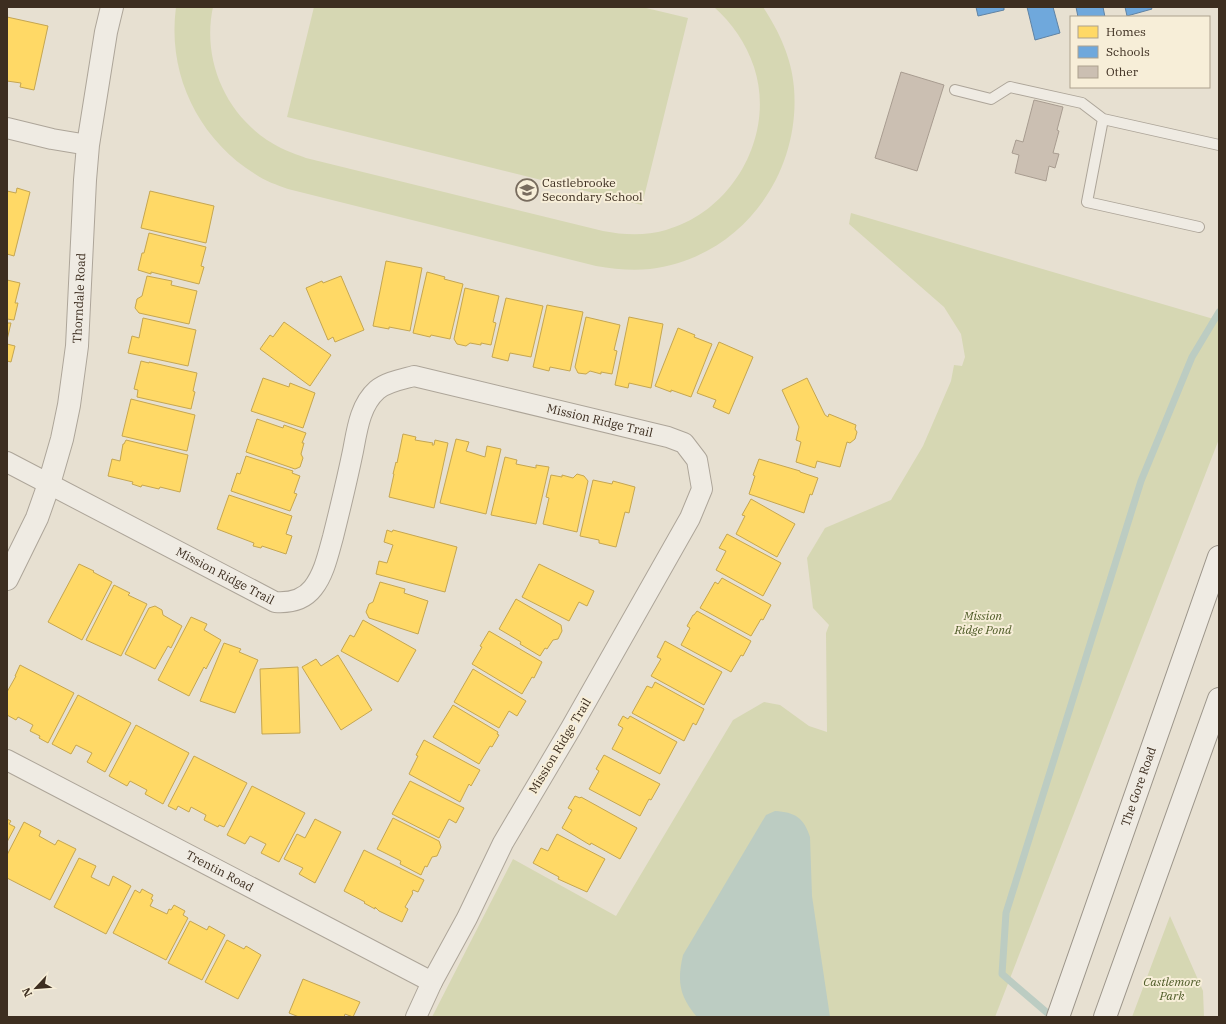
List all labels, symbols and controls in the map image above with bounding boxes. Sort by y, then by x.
legend [1070,16,1210,88]
text: Homes [1106,24,1146,39]
text: Schools [1106,44,1150,59]
text: Other [1106,64,1139,79]
place label: Castlebrooke Secondary School [542,175,643,204]
school or university icon: Castlebrooke Secondary School [514,177,540,203]
street label: Thorndale Road [69,253,88,344]
street label: Mission Ridge Trail [545,400,655,440]
street label: Mission Ridge Trail [174,544,277,607]
park label: Mission Ridge Pond [953,608,1012,637]
street label: Mission Ridge Trail [525,695,594,796]
street label: The Gore Road [1117,745,1159,828]
street label: Trentin Road [184,847,256,895]
north arrow [16,968,56,1008]
park label: Castlemore Park [1143,974,1201,1003]
text: N [19,985,35,999]

